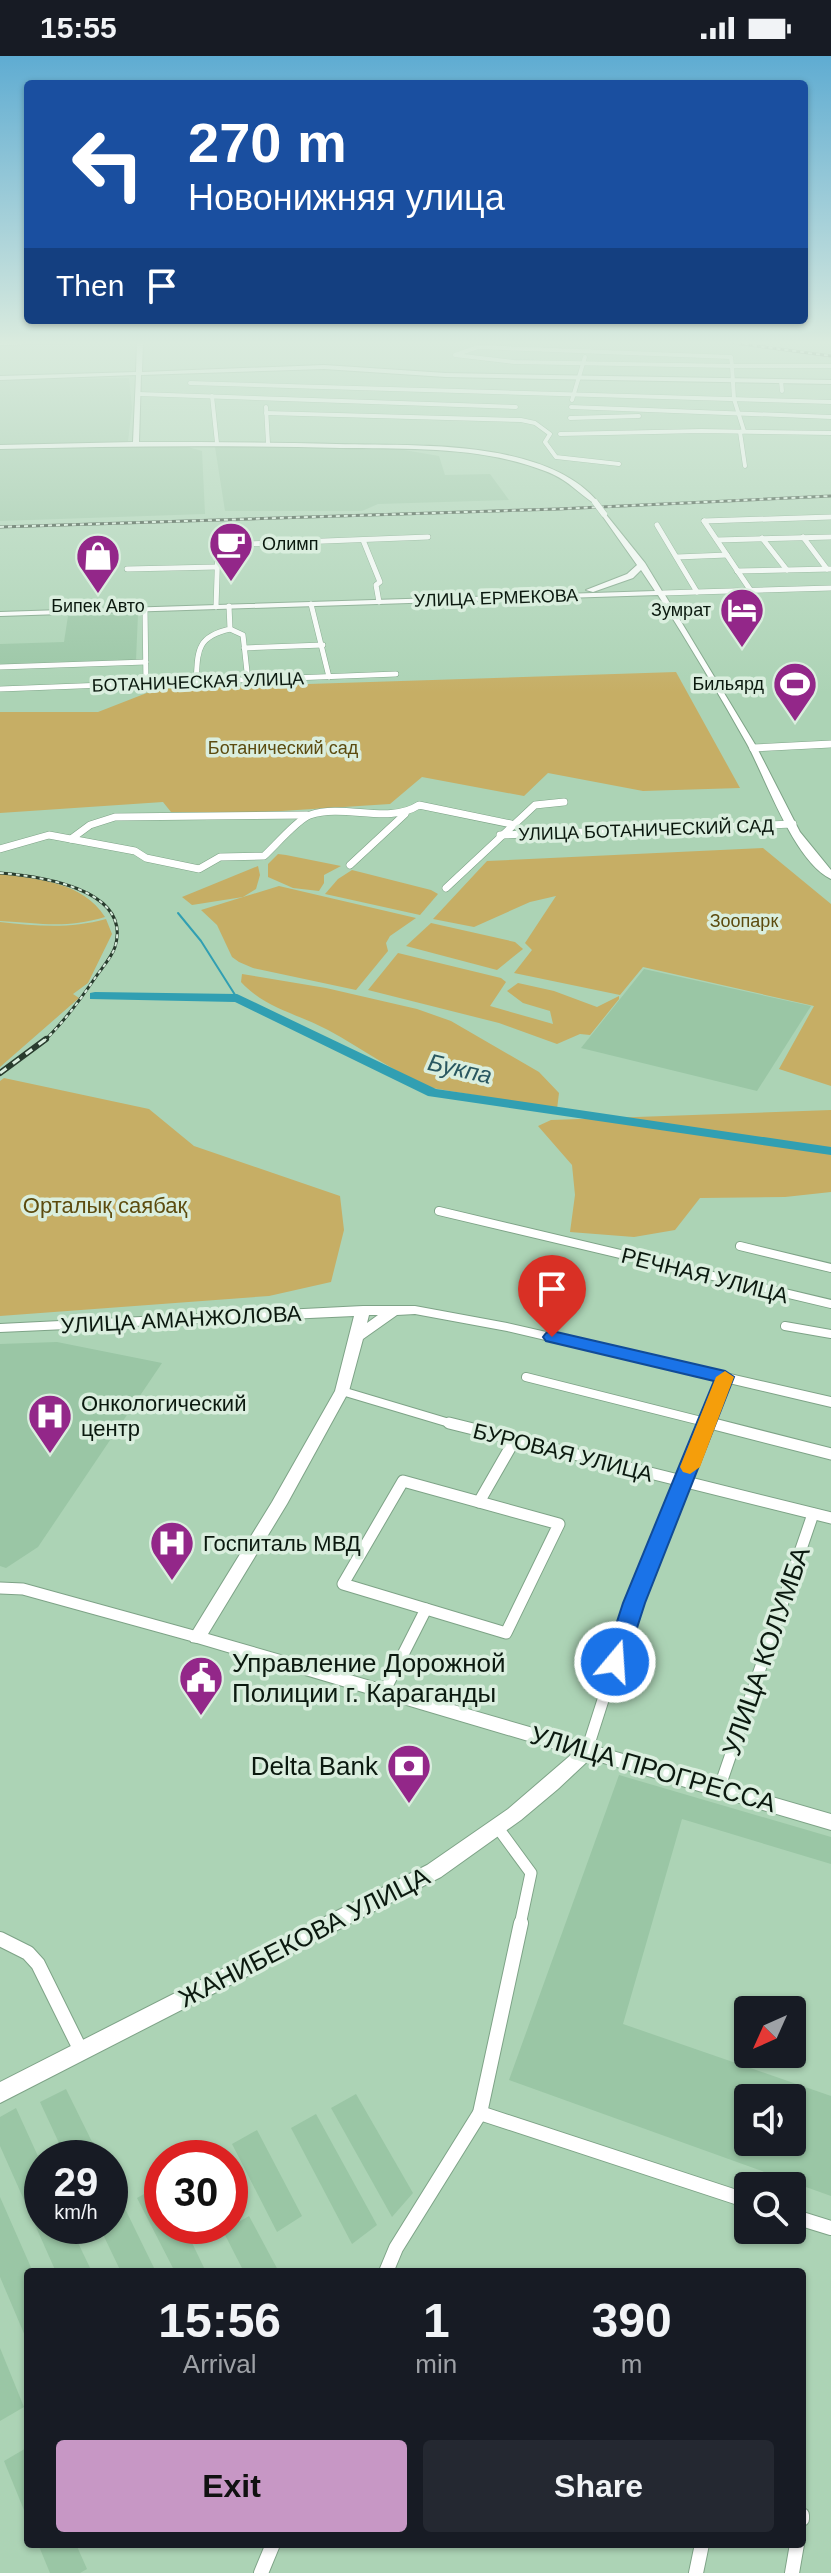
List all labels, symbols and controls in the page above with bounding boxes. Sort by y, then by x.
text: 15:55 [40,11,117,44]
text: 270 m [188,111,347,174]
icon: left [56,112,160,216]
text: Новонижняя улица [188,177,505,218]
icon: arrive [140,264,184,308]
text: Then [56,269,124,302]
cafe icon: Олимп [207,520,255,583]
shop icon: Бипек Авто [74,532,122,595]
place label: Олимп [262,534,318,554]
street label: УЛИЦА ЕРМЕКОВА [413,585,579,611]
hotel icon: Зумрат [718,586,766,649]
place label: Бипек Авто [51,596,145,616]
place label: Зумрат [651,600,711,620]
sports icon: Бильярд [771,660,819,723]
street label: БОТАНИЧЕСКАЯ УЛИЦА [92,668,304,696]
place label: Бильярд [692,674,764,694]
park label: Ботанический сад [208,738,359,758]
street label: УЛИЦА БОТАНИЧЕСКИЙ САД [518,815,774,844]
park label: Зоопарк [710,911,778,931]
water label: Букпа [425,1048,495,1089]
park label: Орталық саябақ [23,1193,188,1218]
street label: РЕЧНАЯ УЛИЦА [619,1243,791,1308]
pin [518,1255,586,1337]
icon: arrive [530,1267,574,1311]
street label: УЛИЦА АМАНЖОЛОВА [60,1301,302,1338]
place label: Онкологический центр [81,1391,246,1441]
hospital icon: Онкологический центр [26,1392,74,1455]
street label: БУРОВАЯ УЛИЦА [470,1418,656,1487]
hospital icon: Госпиталь МВД [148,1519,196,1582]
place label: Госпиталь МВД [203,1531,361,1556]
street label: УЛИЦА КОЛУМБА [716,1542,816,1759]
position arrow [573,1620,657,1704]
place label: Управление Дорожной Полиции г. Караганды [232,1648,505,1708]
public building icon: Управление Дорожной Полиции г. Караганды [177,1654,225,1717]
street label: УЛИЦА ПРОГРЕССА [527,1720,780,1819]
bank icon: Delta Bank [385,1742,433,1805]
place label: Delta Bank [251,1751,379,1781]
street label: ЖАНИБЕКОВА УЛИЦА [174,1860,435,2013]
north arrow [734,1996,806,2068]
map controls [734,1996,806,2244]
button: sound [734,2084,806,2156]
speed limit sign: 30 [144,2140,248,2244]
text: 29 [54,2160,98,2204]
button: search [734,2172,806,2244]
text: km/h [54,2201,98,2223]
text: 15:56 [158,2294,281,2347]
text: 1 [423,2294,450,2347]
text: 390 [592,2294,672,2347]
text: Arrival [183,2349,257,2379]
text: min [415,2349,457,2379]
text: m [621,2349,642,2379]
button: Exit [56,2440,407,2532]
button: Share [423,2440,774,2532]

